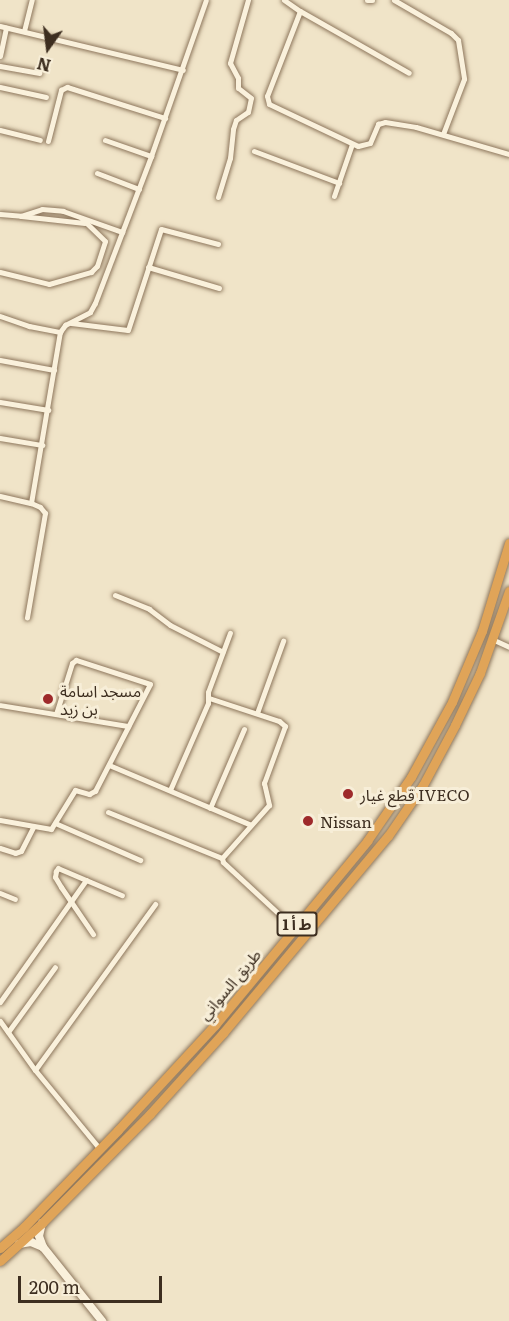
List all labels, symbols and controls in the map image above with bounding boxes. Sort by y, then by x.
north arrow [18,18,78,78]
text: N [34,52,53,79]
place label: مسجد اسامة بن زيد [60,680,141,718]
marker: مسجد اسامة بن زيد [41,692,55,706]
place label: قطع غيار IVECO [360,784,470,804]
marker: قطع غيار IVECO [341,787,355,801]
place label: Nissan [320,811,372,831]
marker: Nissan [301,814,315,828]
road number: ط أ 1 [276,912,318,936]
street label: طريق السواني [194,945,264,1023]
scale bar [21,1264,165,1302]
text: 200 m [29,1273,80,1300]

